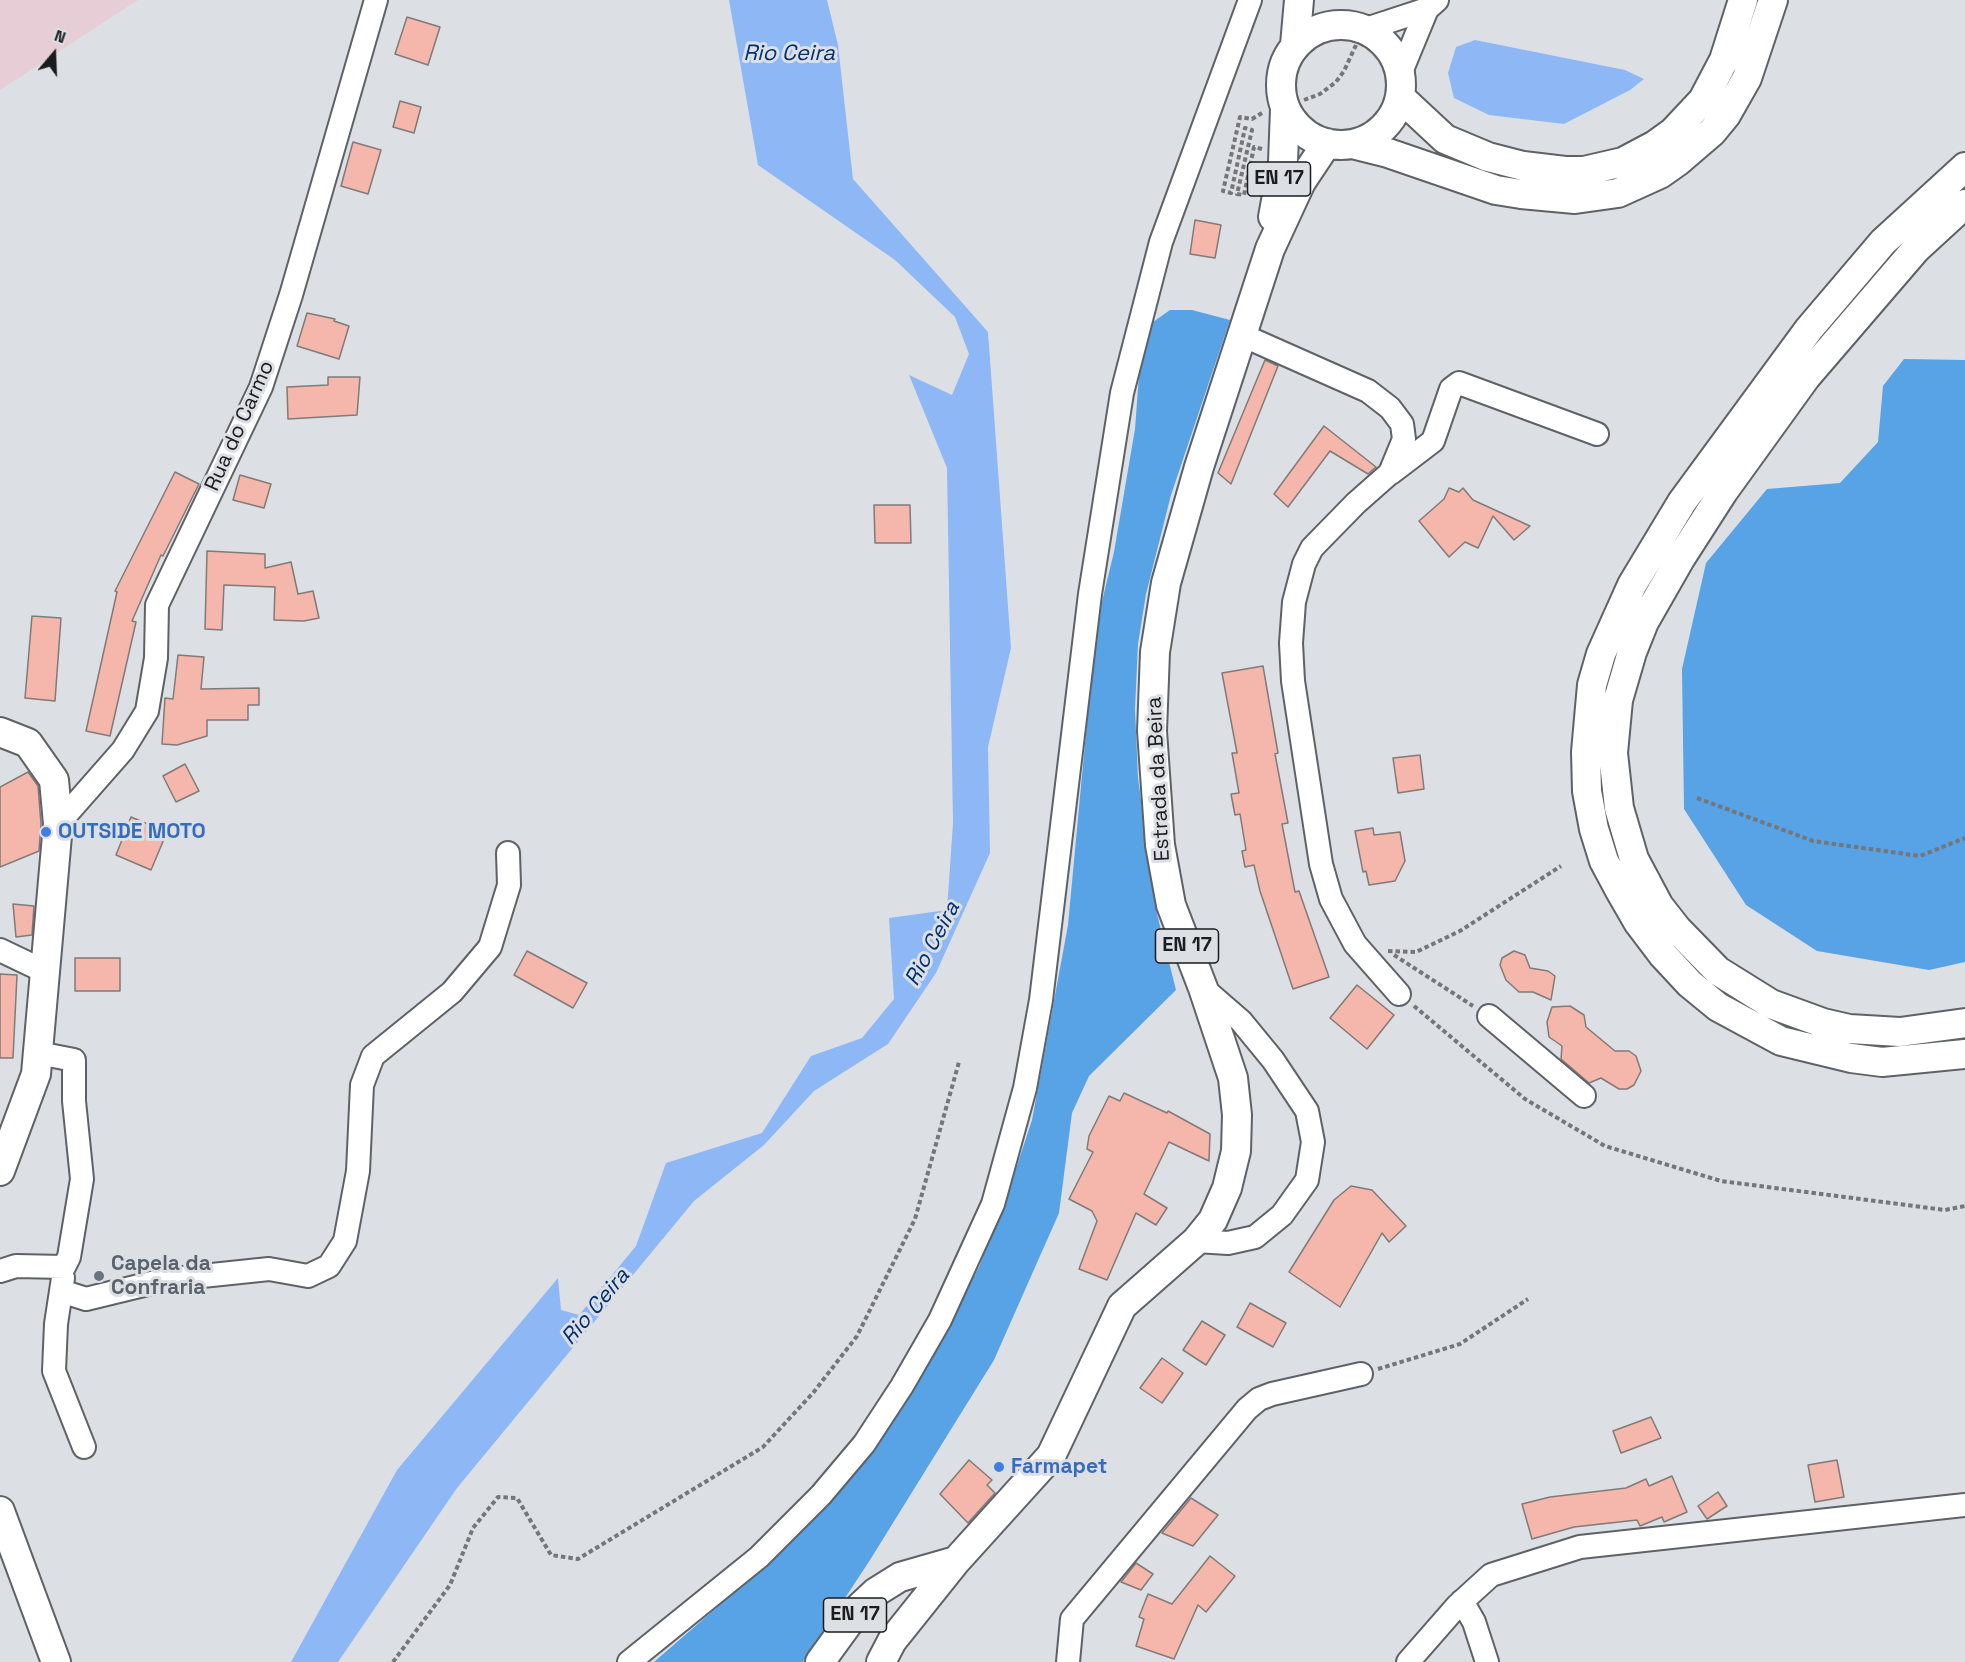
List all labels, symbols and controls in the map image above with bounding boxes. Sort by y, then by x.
north arrow [24,24,84,84]
text: N [52,25,69,48]
water label: Rio Ceira [743,41,835,67]
road number: EN 17 [1248,162,1310,196]
street label: Rua do Carmo [200,357,280,495]
street label: Estrada da Beira [1142,696,1176,862]
place label: OUTSIDE MOTO [58,819,206,845]
marker: OUTSIDE MOTO [39,825,53,839]
water label: Rio Ceira [900,897,966,991]
road number: EN 17 [1156,929,1218,963]
place label: Capela da Confraria [111,1251,211,1301]
water label: Rio Ceira [556,1263,636,1351]
marker: Capela da Confraria [92,1269,106,1283]
place label: Farmapet [1011,1454,1107,1480]
marker: Farmapet [992,1460,1006,1474]
road number: EN 17 [824,1598,886,1632]

